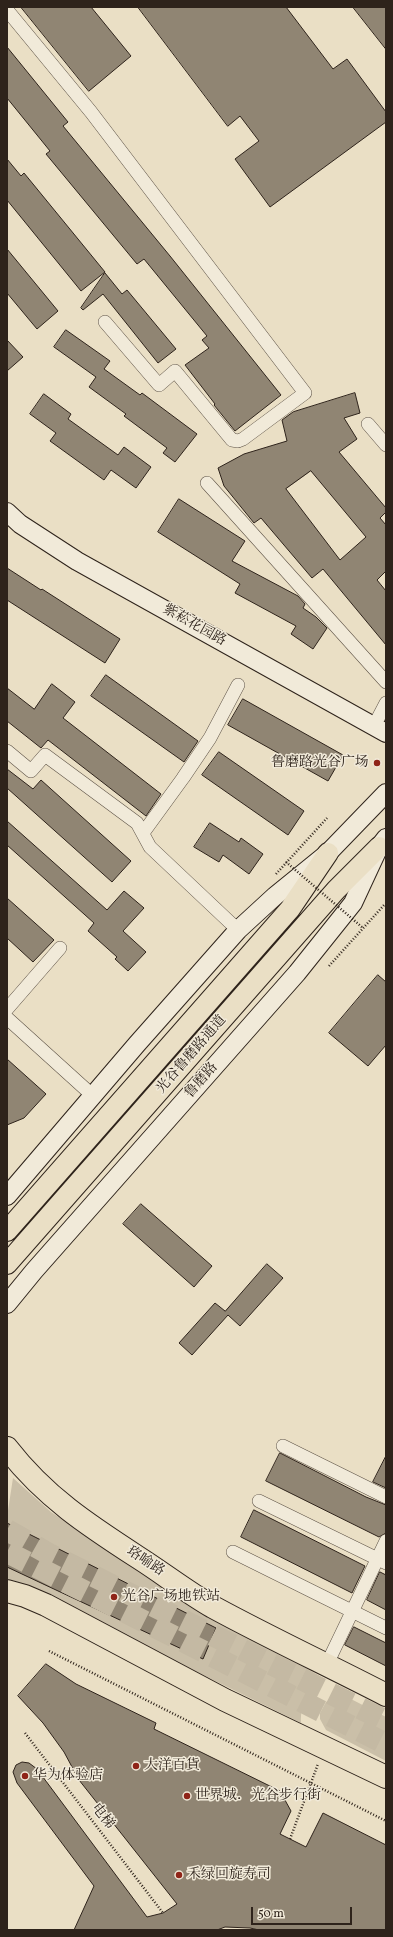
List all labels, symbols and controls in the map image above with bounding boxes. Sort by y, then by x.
street label: 紫菘花园路 [159,602,229,650]
place label: 鲁磨路光谷广场 [271,755,369,771]
marker: 鲁磨路光谷广场 [372,758,382,768]
street label: 光谷鲁磨路通道 [154,1013,230,1097]
street label: 鲁磨路 [182,1060,222,1102]
street label: 珞喻路 [123,1544,167,1580]
place label: 光谷广场地铁站 [122,1589,220,1605]
marker: 光谷广场地铁站 [109,1592,119,1602]
place label: 大洋百貨 [144,1758,200,1774]
marker: 大洋百貨 [131,1761,141,1771]
place label: 华为体验店 [33,1768,103,1784]
marker: 华为体验店 [20,1771,30,1781]
place label: 世界城．光谷步行街 [195,1788,321,1804]
marker: 世界城．光谷步行街 [182,1791,192,1801]
street label: 电梯 [87,1801,117,1833]
place label: 禾绿回旋寿司 [187,1867,271,1883]
marker: 禾绿回旋寿司 [174,1870,184,1880]
scale bar [253,1899,354,1925]
text: 50 m [258,1906,284,1922]

